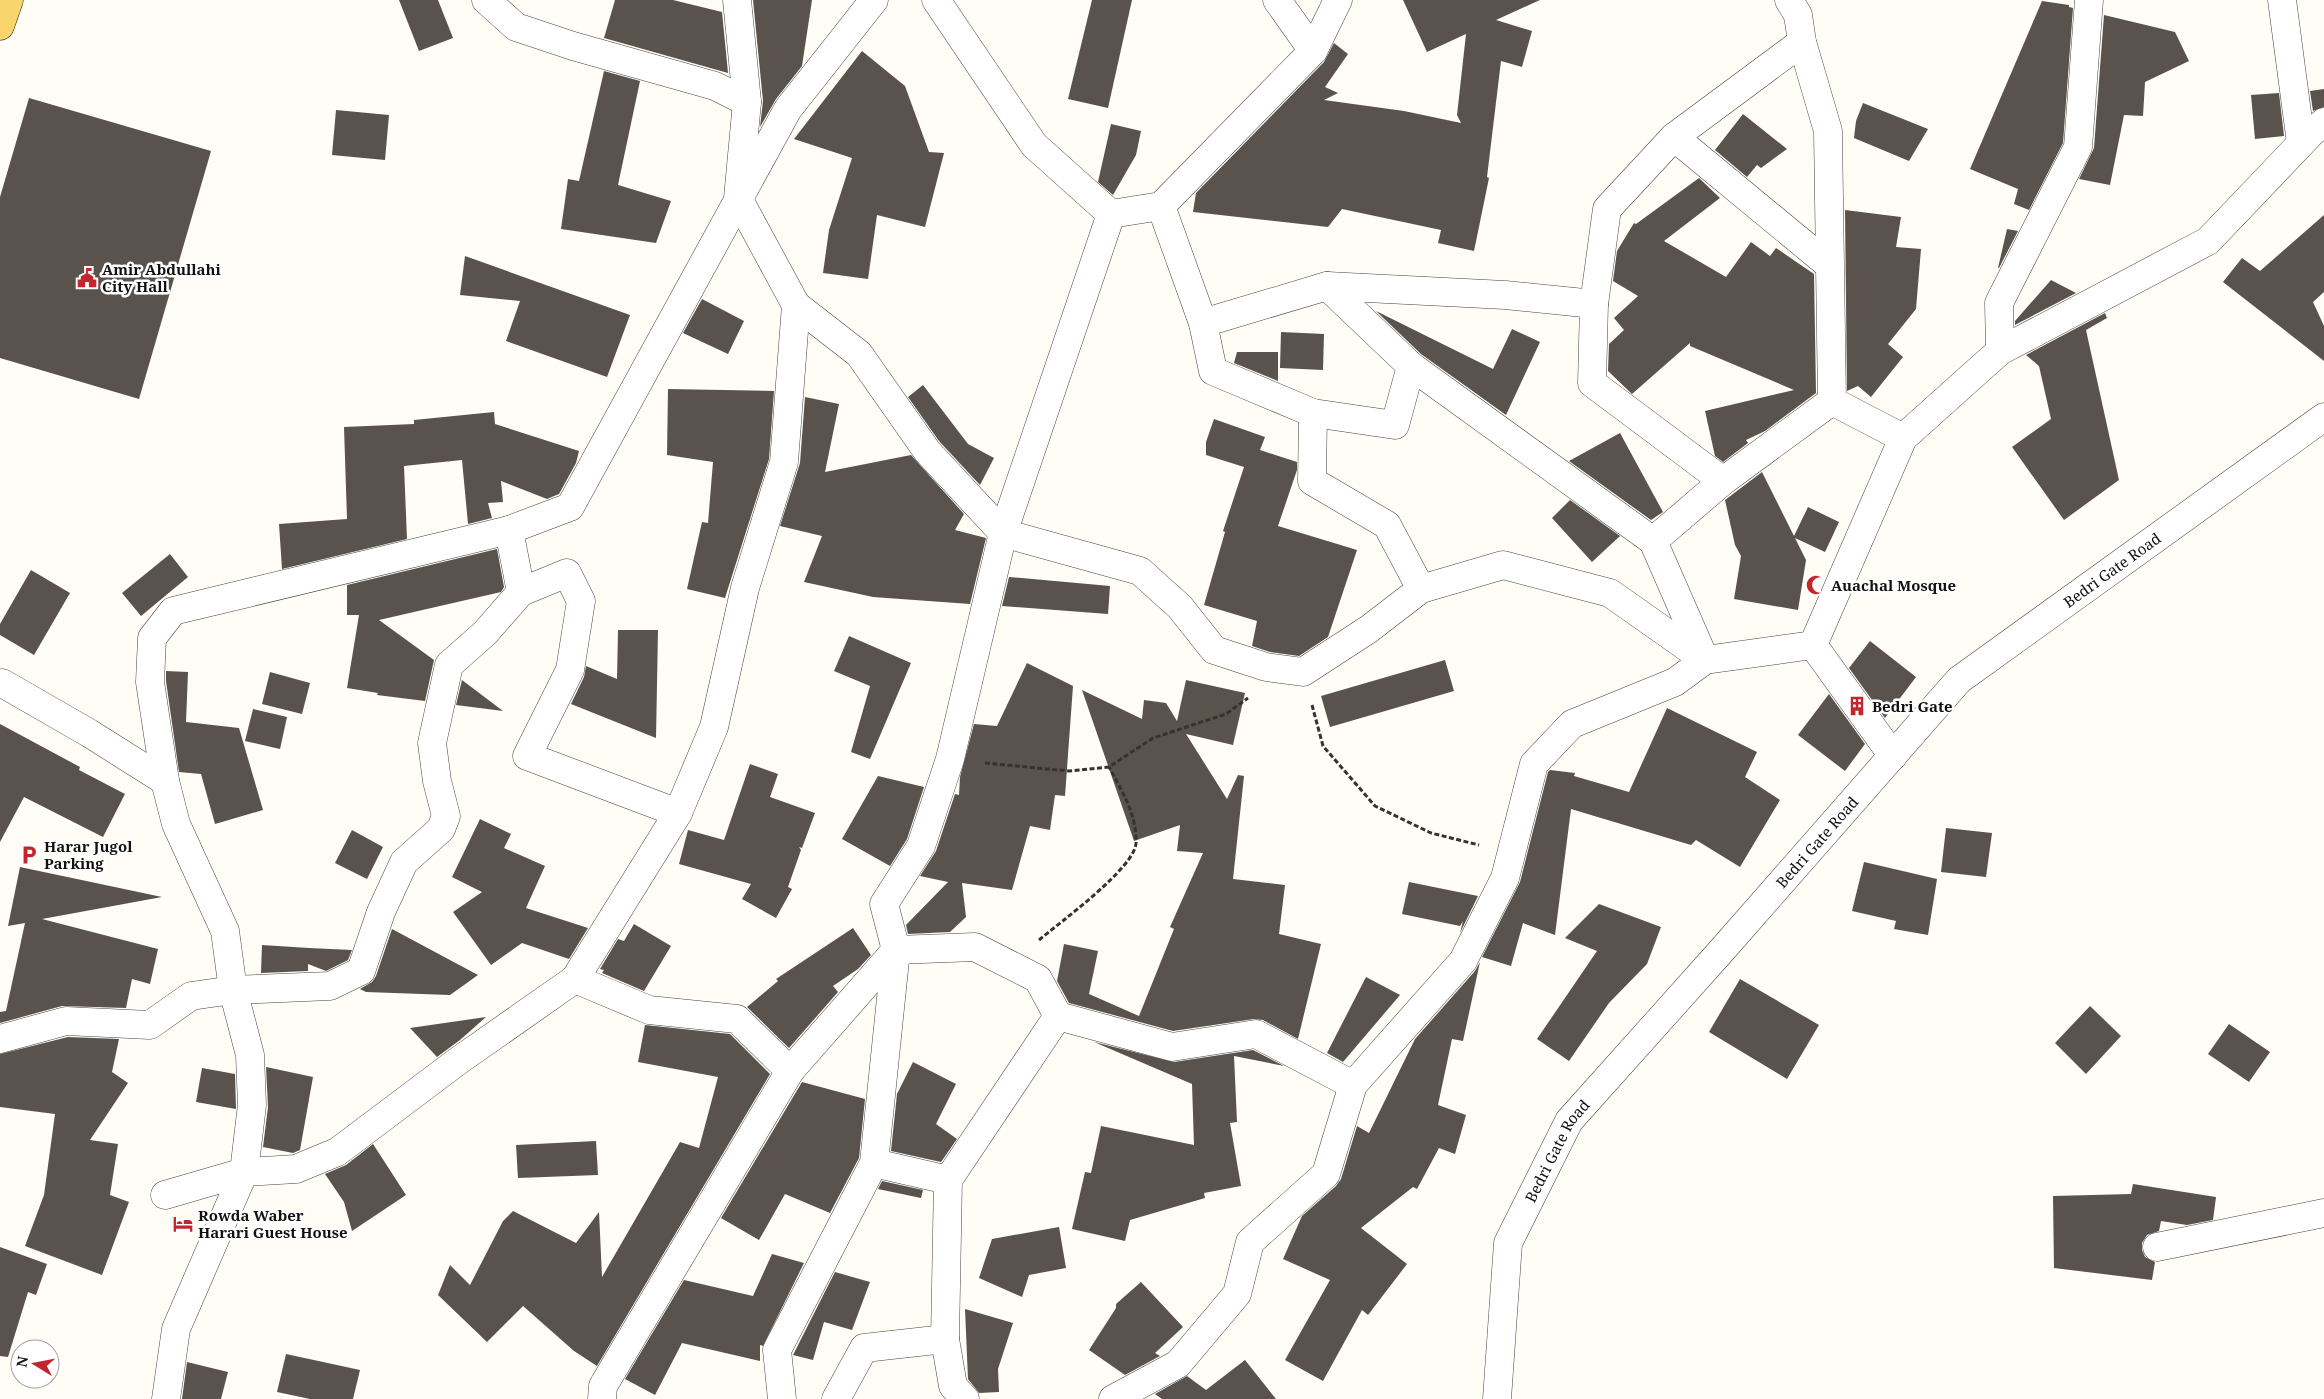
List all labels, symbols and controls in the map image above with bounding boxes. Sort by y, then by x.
place label: Amir Abdullahi City Hall [102,259,221,296]
public building icon: Amir Abdullahi City Hall [76,267,98,289]
street label: Bedri Gate Road [2059,528,2165,612]
mosque icon: Auachal Mosque [1805,574,1827,596]
place label: Auachal Mosque [1831,575,1956,595]
building icon: Bedri Gate [1846,695,1868,717]
place label: Bedri Gate [1872,696,1953,716]
street label: Bedri Gate Road [1771,792,1862,892]
place label: Harar Jugol Parking [44,836,133,873]
parking icon: Harar Jugol Parking [18,844,40,866]
street label: Bedri Gate Road [1520,1095,1594,1206]
place label: Rowda Waber Harari Guest House [198,1205,347,1242]
hotel icon: Rowda Waber Harari Guest House [172,1213,194,1235]
north arrow [10,1339,60,1389]
text: N [11,1355,32,1369]

